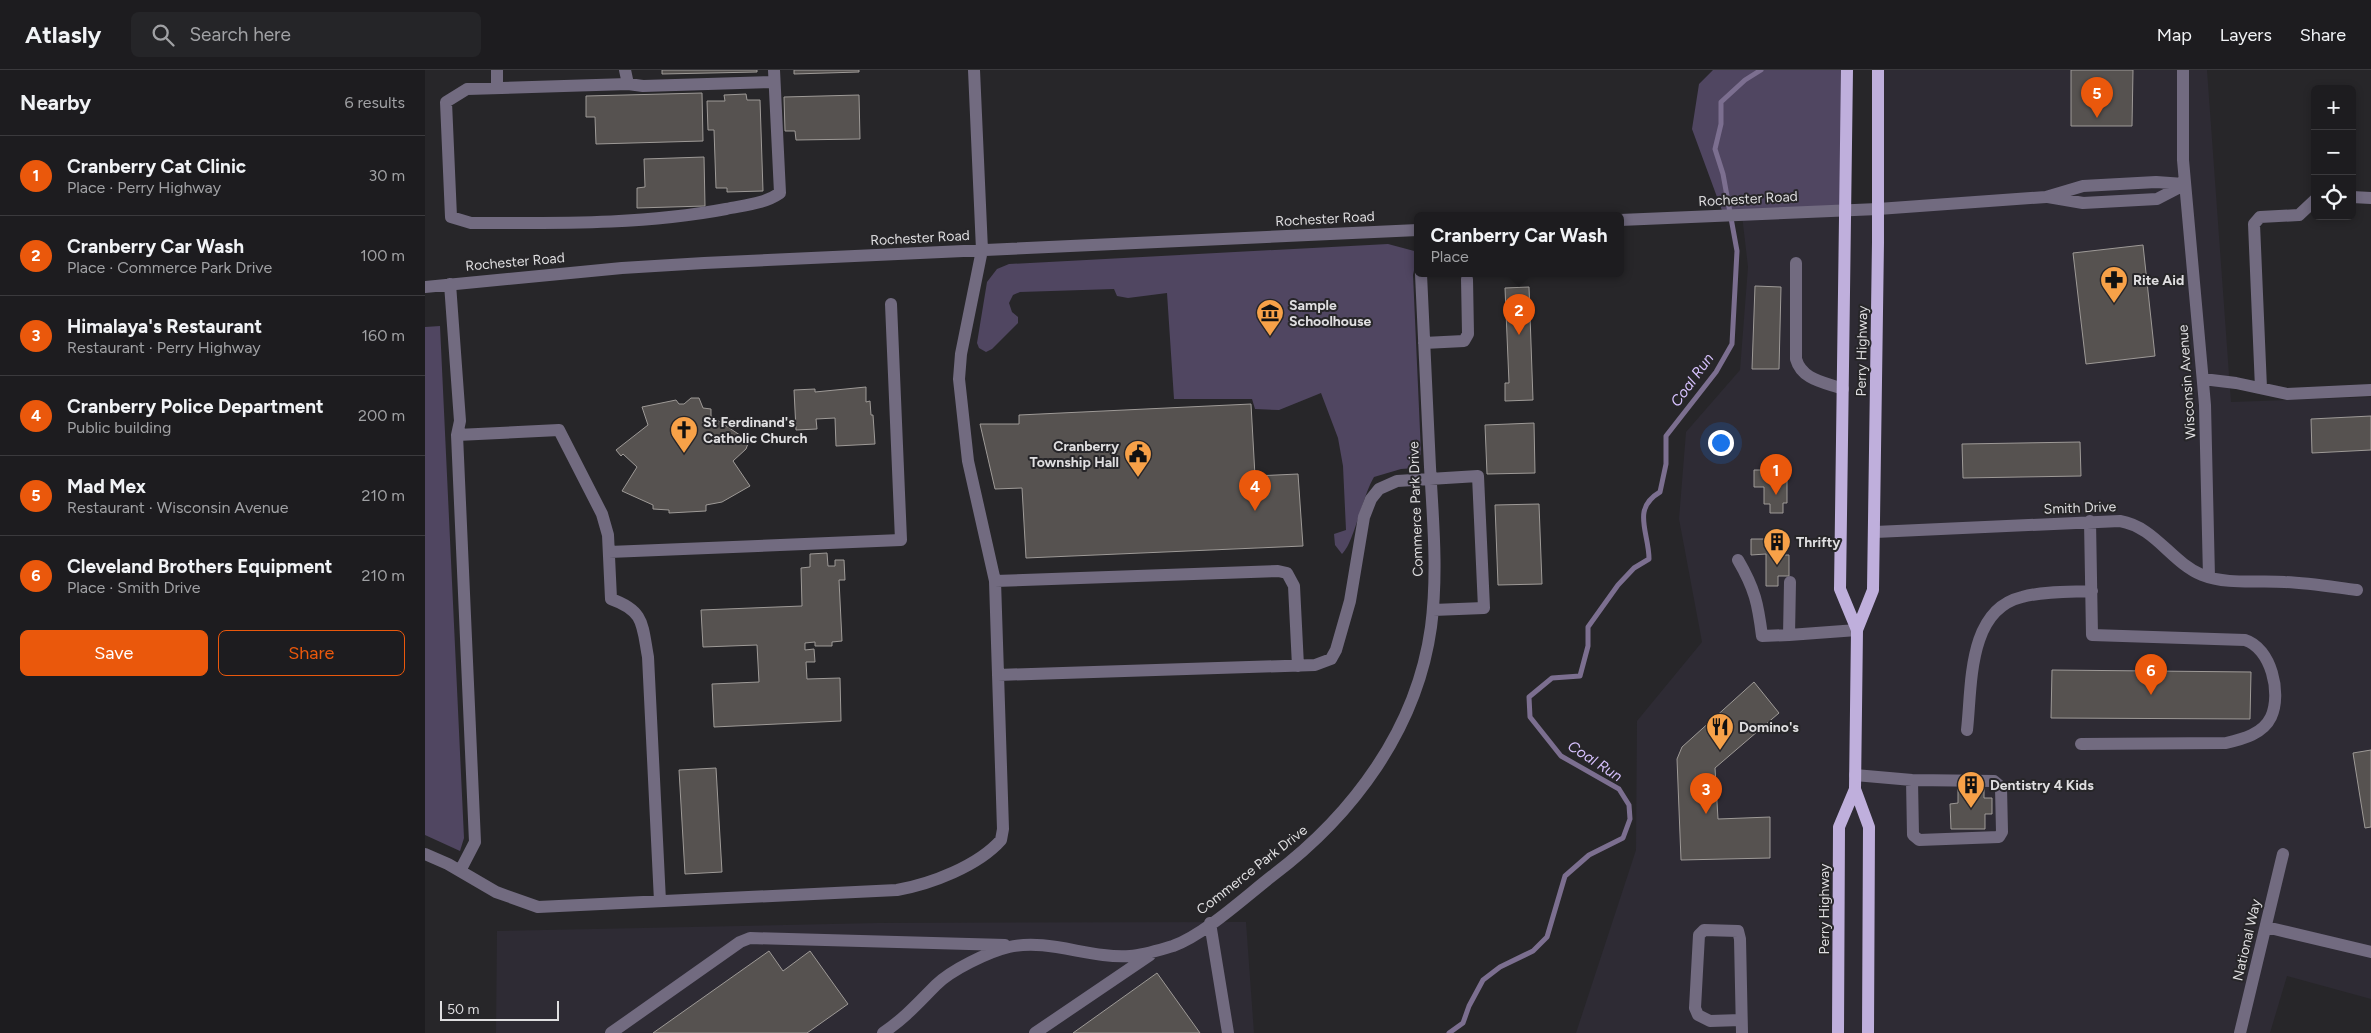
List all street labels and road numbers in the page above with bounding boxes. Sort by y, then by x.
street label: Rochester Road [1698,188,1798,210]
street label: Rochester Road [1275,208,1375,230]
street label: Rochester Road [870,227,970,249]
street label: Rochester Road [465,249,565,275]
street label: Perry Highway [1853,305,1871,397]
street label: Wisconsin Avenue [2174,324,2199,440]
street label: Commerce Park Drive [1405,441,1427,577]
street label: Smith Drive [2043,498,2117,518]
street label: Commerce Park Drive [1193,821,1311,918]
street label: Perry Highway [1816,863,1833,954]
street label: National Way [2229,897,2265,983]

